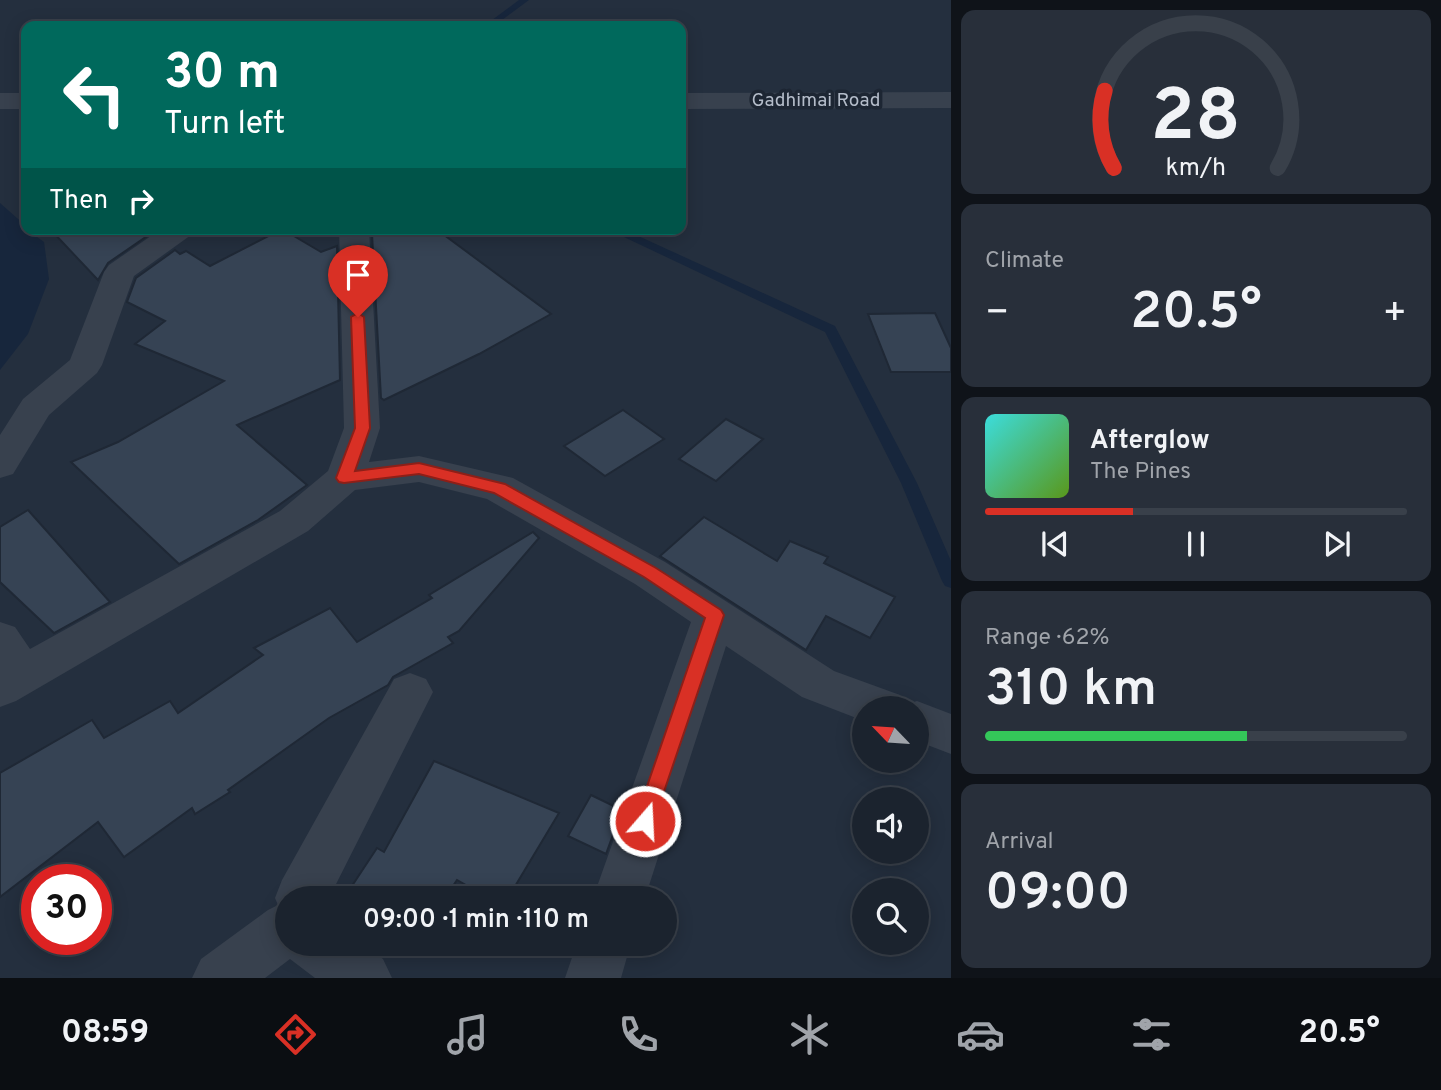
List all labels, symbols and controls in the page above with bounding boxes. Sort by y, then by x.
text: 30 m [164,44,280,106]
icon: left [49,49,140,140]
text: 28 [1151,74,1241,166]
street label: Gadhimai Road [751,89,881,113]
text: Turn left [164,105,285,145]
text: km/h [1166,153,1226,185]
icon: right [122,182,160,220]
text: Then [49,185,108,218]
pin [328,245,388,317]
text: Climate [985,247,1064,276]
icon: arrive [339,256,377,294]
text: 20.5° [1130,281,1262,347]
text: − [985,290,1010,339]
text: + [1382,290,1407,339]
text: Afterglow [1090,425,1210,458]
text: The Pines [1090,458,1191,487]
icon: previous [1036,525,1074,563]
icon: pause [1177,525,1215,563]
icon: next [1318,525,1356,563]
text: Range · 62% [985,624,1110,653]
text: 310 km [985,658,1157,724]
north arrow [852,696,929,774]
map controls [852,696,929,955]
position arrow [608,784,682,858]
button: sound [852,787,929,864]
text: Arrival [985,828,1054,857]
text: 09:00 [985,862,1131,928]
speed limit sign: 30 [21,864,112,955]
button: search [852,878,929,955]
text: 09:00 · 1 min · 110 m [363,904,589,937]
icon: directions [271,1010,320,1059]
icon: music [443,1010,492,1059]
icon: phone [614,1010,663,1059]
icon: climate [785,1010,834,1059]
icon: car [956,1010,1005,1059]
icon: filters [1127,1010,1176,1059]
text: 08:59 [61,1014,149,1054]
text: 20.5° [1299,1014,1380,1054]

